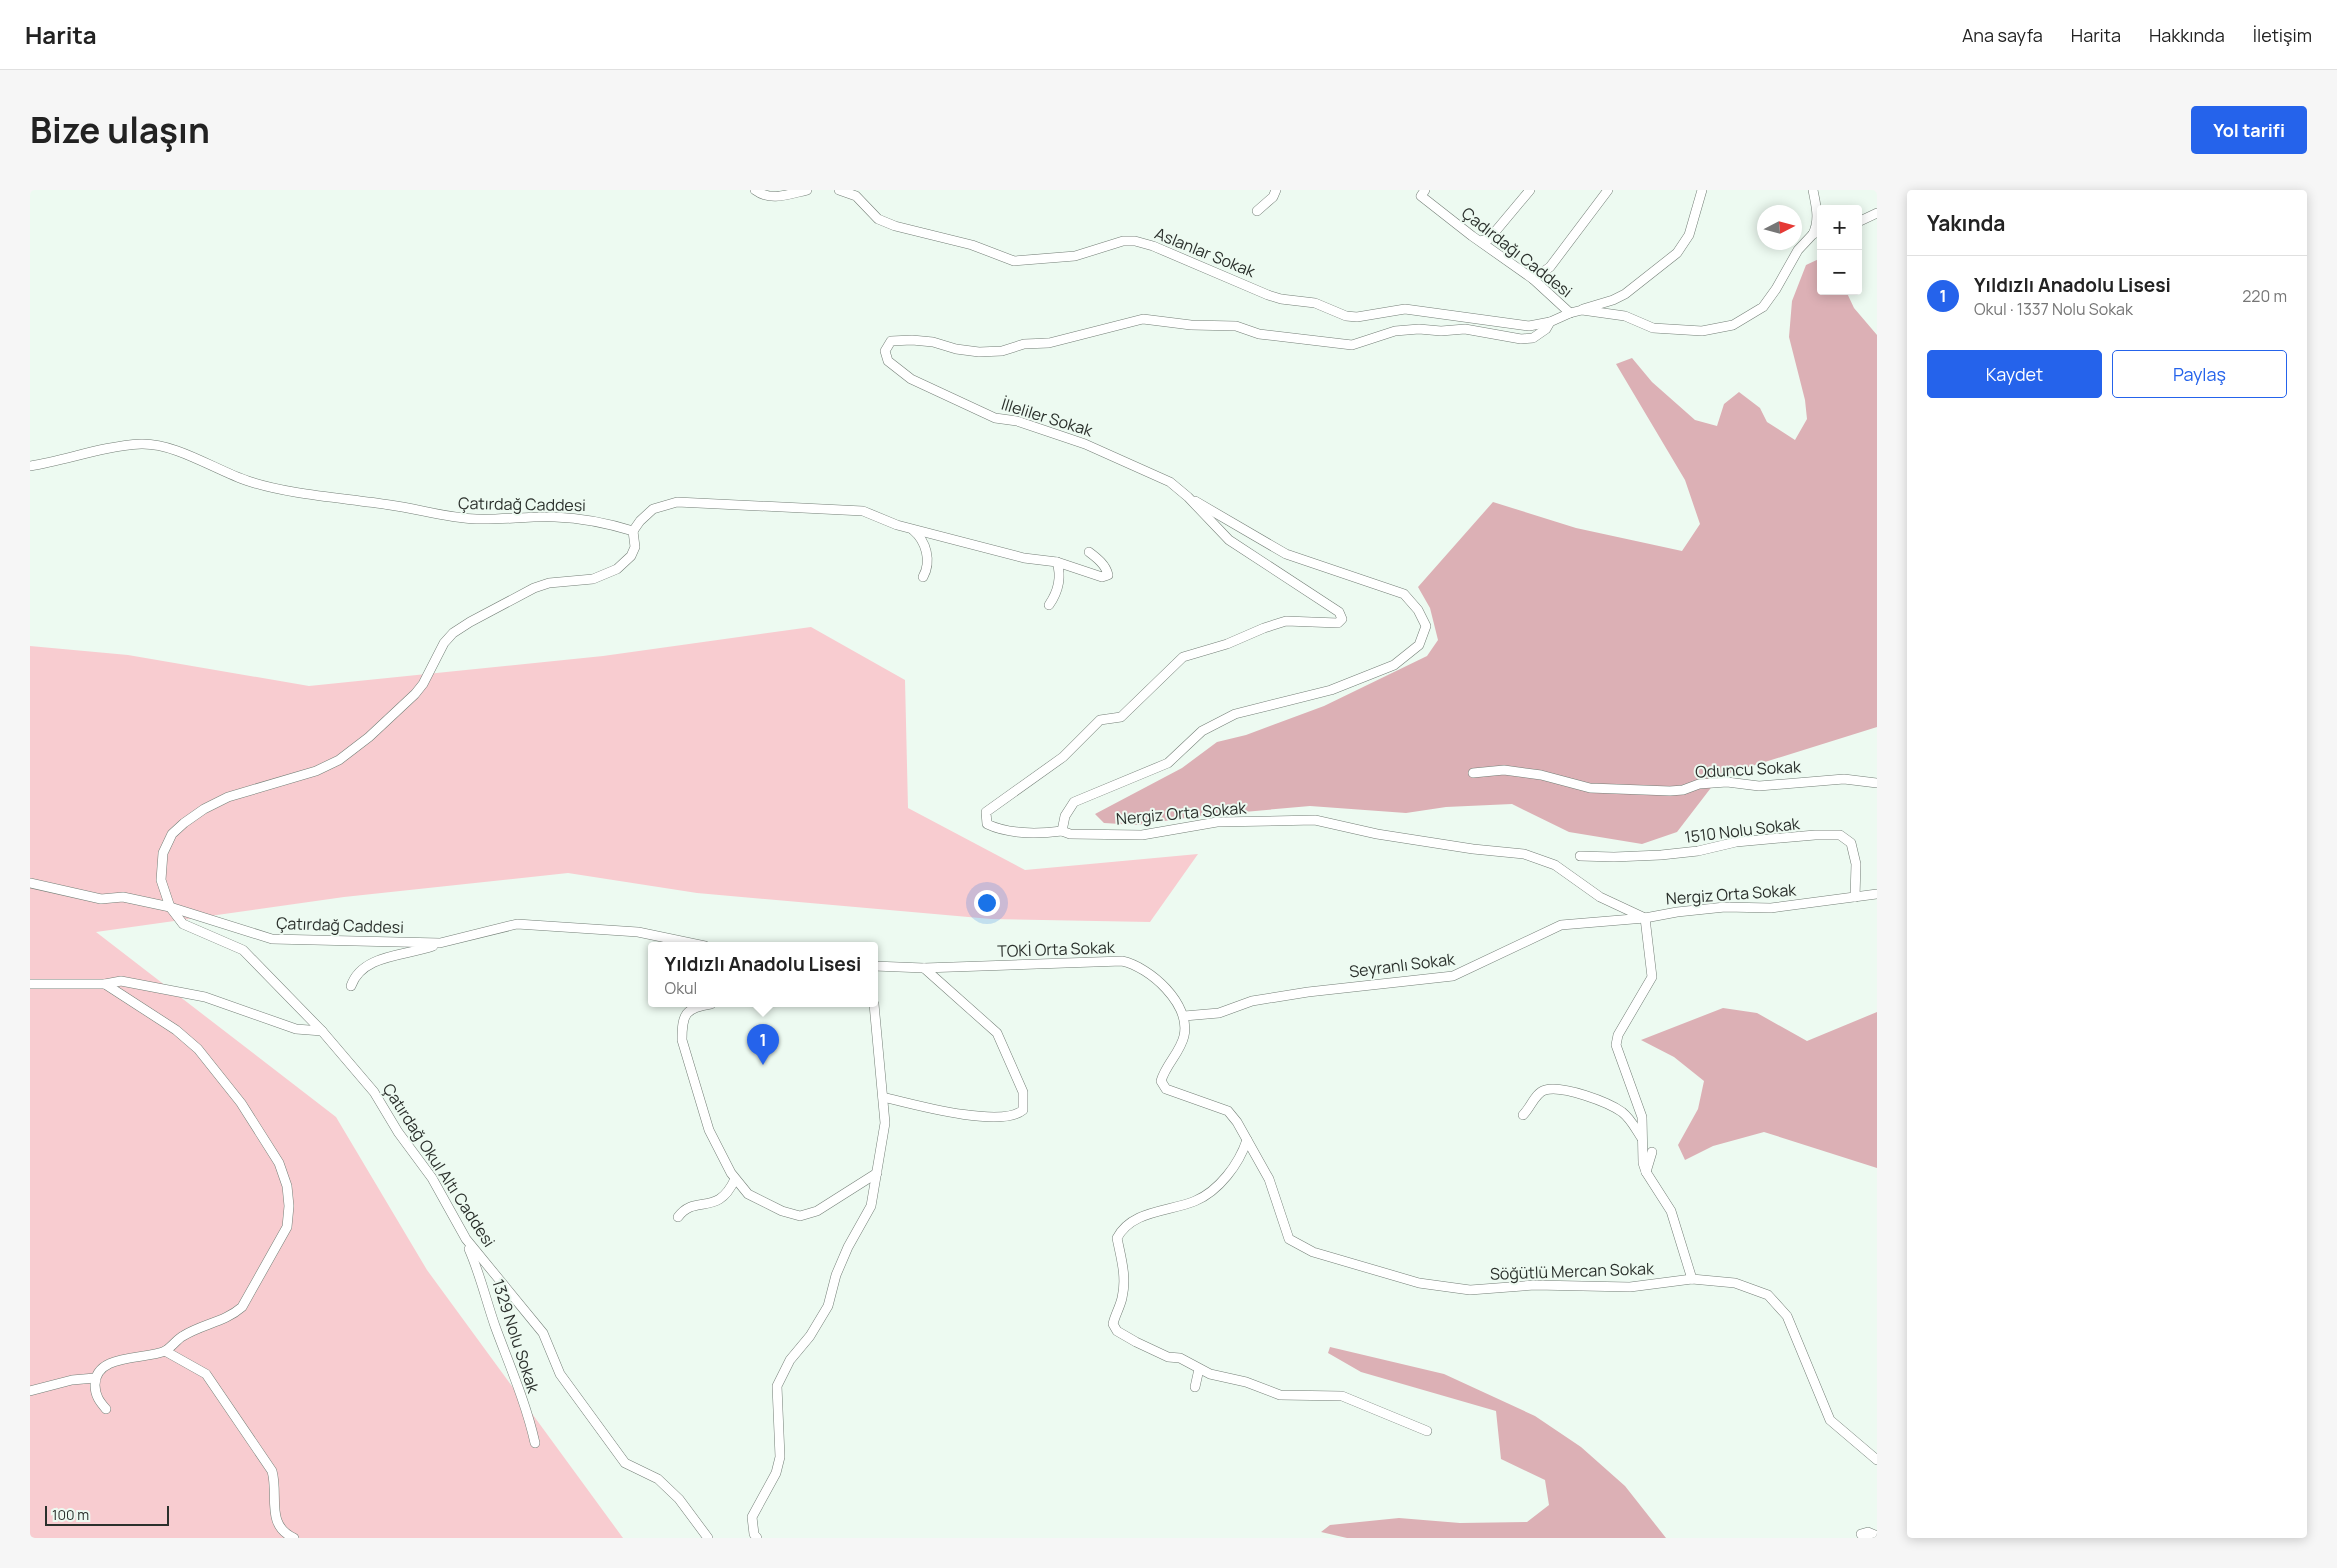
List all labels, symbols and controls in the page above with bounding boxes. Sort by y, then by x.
text: Harita [25,18,97,51]
text: Ana sayfa [1962,23,2043,47]
text: Harita [2071,23,2121,47]
text: Hakkında [2149,23,2225,47]
text: İletişim [2253,23,2312,47]
text: Bize ulaşın [30,106,210,154]
button: Yol tarifi [2191,106,2307,154]
street label: Çadırdağı Caddesi [1457,202,1577,302]
north arrow [1757,205,1802,250]
map controls [1817,205,1862,295]
button: + [1817,205,1862,250]
text: Yakında [1927,209,2005,237]
street label: Aslanlar Sokak [1152,222,1259,283]
button: − [1817,250,1862,295]
text: Yıldızlı Anadolu Lisesi [1974,272,2171,298]
text: 1 [1939,285,1947,307]
text: 220 m [2242,285,2287,307]
text: Okul · 1337 Nolu Sokak [1974,298,2133,320]
button: Kaydet [1927,350,2102,398]
button: Paylaş [2112,350,2287,398]
street label: İlleliler Sokak [999,393,1096,442]
street label: Çatırdağ Caddesi [458,492,586,516]
street label: Oduncu Sokak [1695,755,1802,783]
street label: Nergiz Orta Sokak [1115,796,1248,830]
street label: 1510 Nolu Sokak [1683,812,1802,848]
street label: Nergiz Orta Sokak [1665,878,1798,910]
your location [974,890,1000,916]
street label: Çatırdağ Caddesi [276,912,404,938]
street label: TOKİ Orta Sokak [997,936,1116,962]
popup [648,942,878,1007]
street label: Seyranlı Sokak [1348,947,1457,982]
text: Yıldızlı Anadolu Lisesi [665,951,861,977]
text: Okul [665,977,697,999]
pin: 1 [747,1024,779,1065]
street label: Çatırdağ Okul Altı Caddesi [378,1079,500,1251]
street label: Söğütlü Mercan Sokak [1490,1257,1655,1285]
street label: 1329 Nolu Sokak [487,1276,545,1397]
scale bar [45,1503,169,1526]
text: 100 m [52,1505,89,1524]

